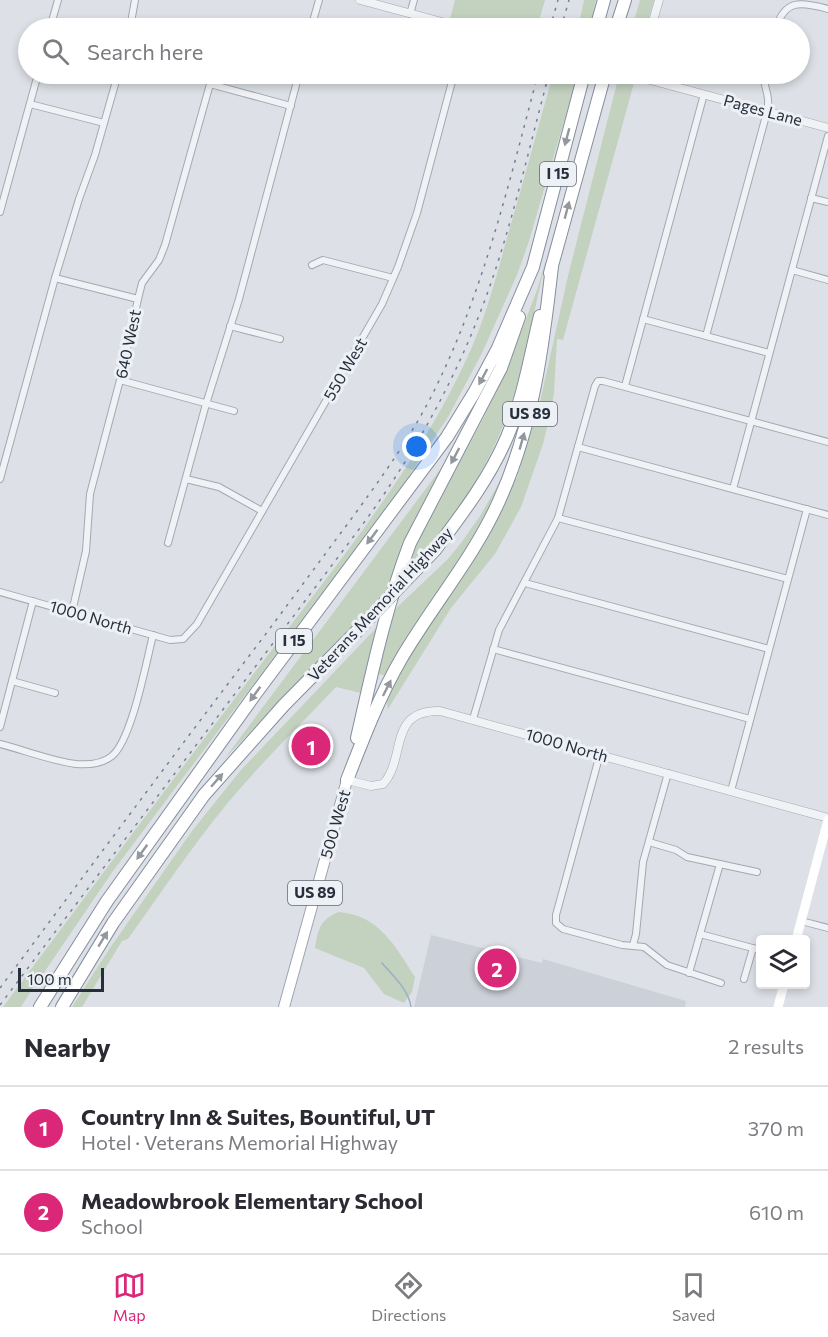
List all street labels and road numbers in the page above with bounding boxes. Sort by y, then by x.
street label: Pages Lane [722,90,805,129]
road number: I 15 [540,162,576,186]
street label: 640 West [111,307,144,380]
street label: 550 West [319,334,370,404]
road number: US 89 [503,402,557,426]
street label: Veterans Memorial Highway [303,523,456,684]
street label: 1000 North [48,596,135,637]
road number: I 15 [276,629,312,653]
street label: 1000 North [524,724,611,765]
street label: 500 West [316,787,353,860]
road number: US 89 [288,881,342,905]

